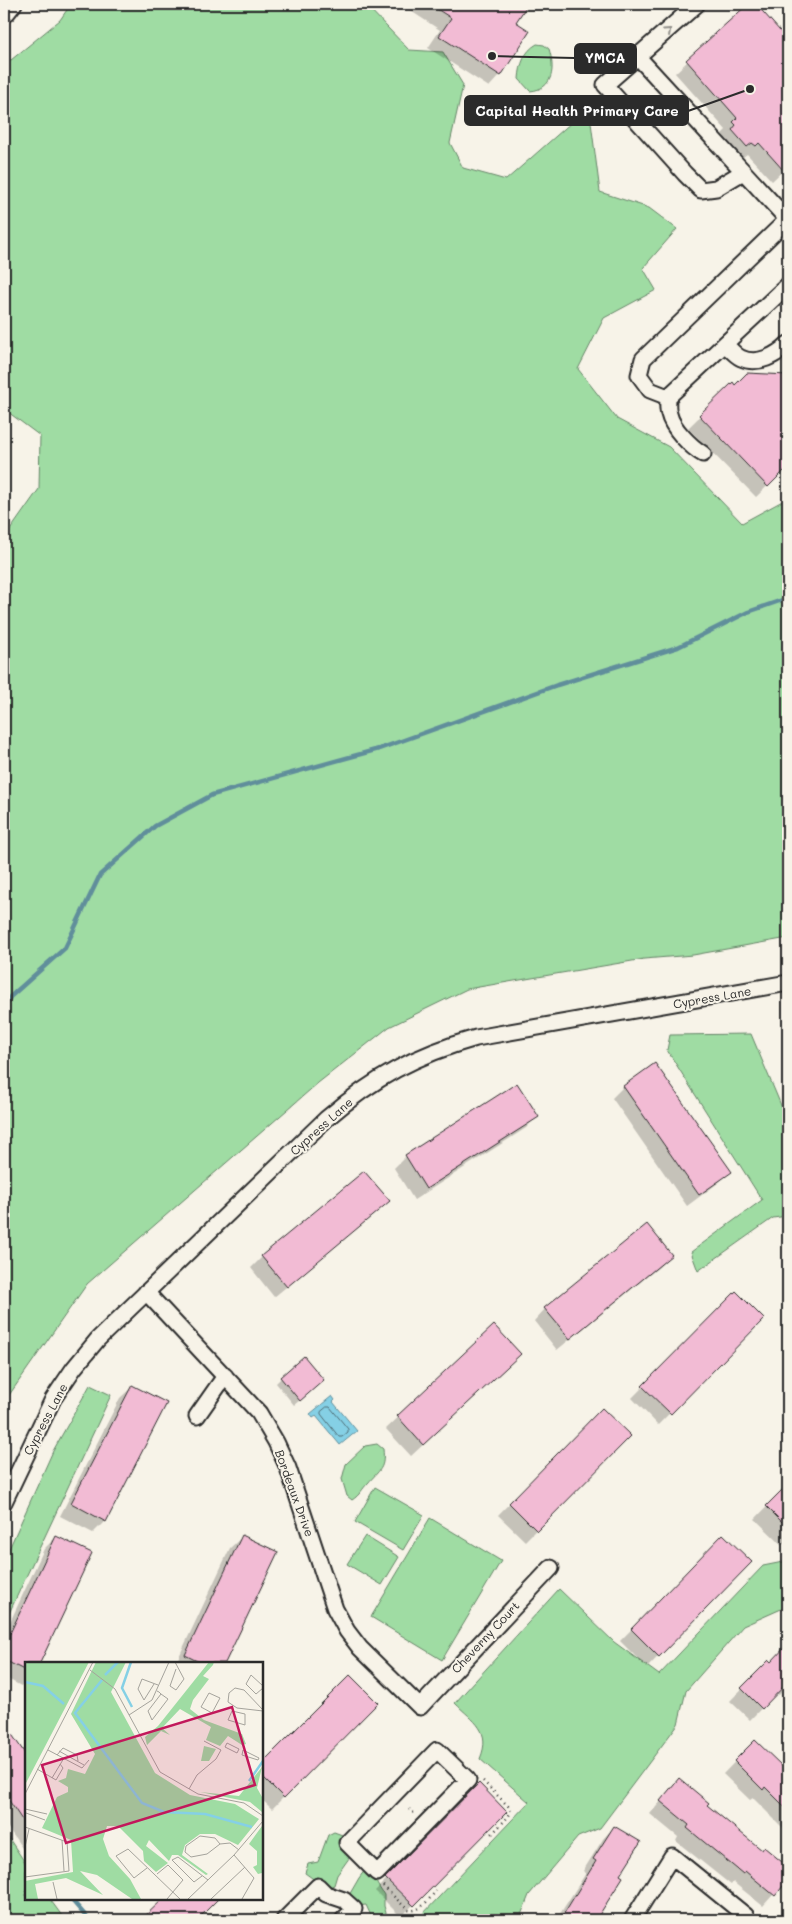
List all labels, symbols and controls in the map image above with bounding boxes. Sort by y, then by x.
one-way arrow [662,27,671,36]
callout: YMCA [575,44,636,73]
text: YMCA [585,48,626,67]
callout: Capital Health Primary Care [465,96,688,125]
text: Capital Health Primary Care [475,101,679,120]
street label: Cypress Lane [672,982,752,1012]
street label: Cypress Lane [286,1094,356,1158]
street label: Cypress Lane [19,1380,71,1458]
street label: Bordeaux Drive [272,1447,318,1539]
street label: Cheverny Court [447,1598,523,1676]
inset map [25,1662,262,1899]

